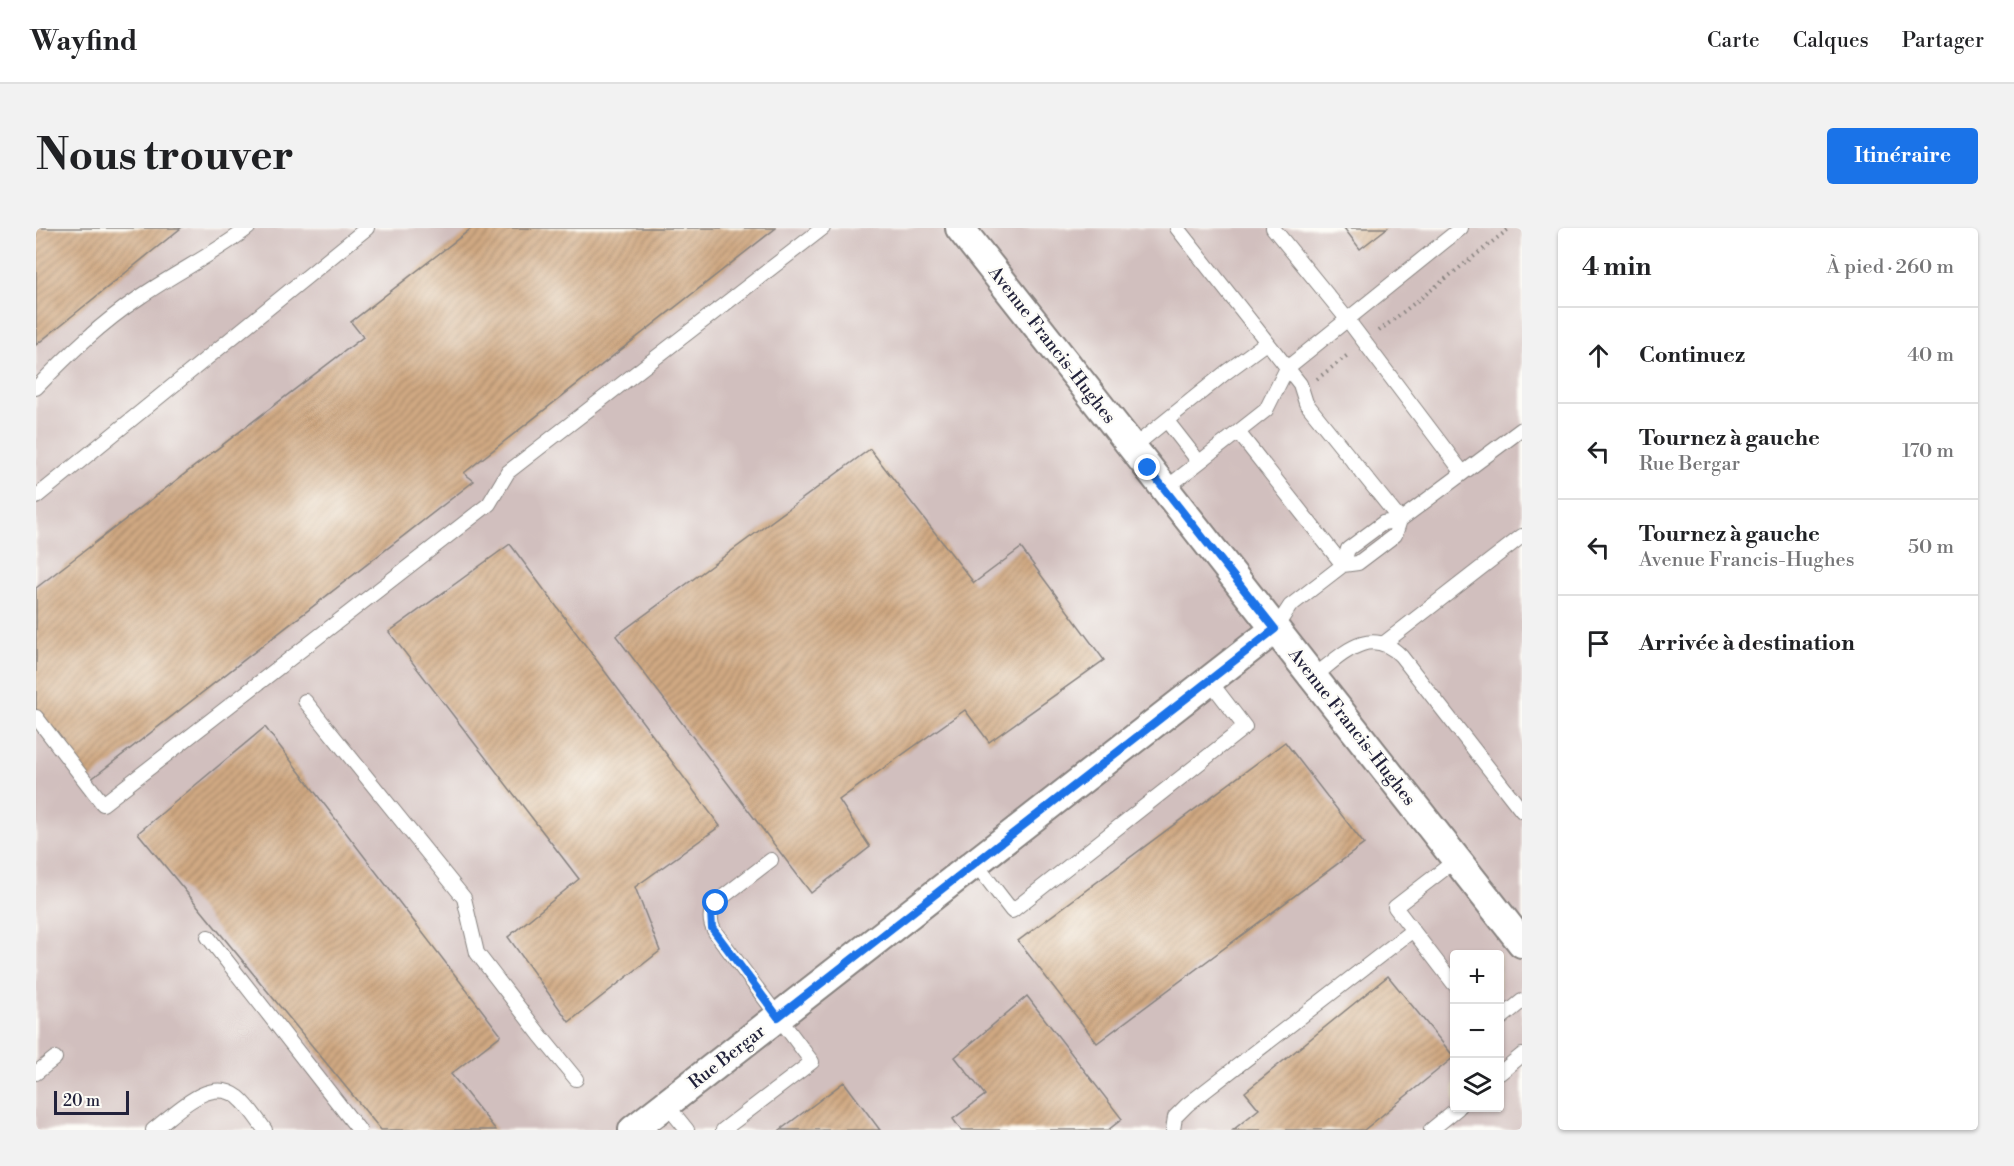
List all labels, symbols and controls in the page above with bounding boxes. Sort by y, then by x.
text: Wayfind [30,24,138,59]
text: Carte [1707,28,1760,54]
text: Calques [1793,28,1869,54]
text: Partager [1902,28,1984,54]
button: Itinéraire [1827,128,1978,184]
text: Nous trouver [36,130,294,183]
text: 4 min [1582,251,1652,283]
text: À pied · 260 m [1827,255,1954,280]
street label: Avenue Francis-Hughes [983,261,1121,429]
icon: ahead [1582,339,1615,372]
text: Continuez [1639,342,1745,369]
text: 40 m [1907,343,1954,368]
text: Tournez à gauche [1639,425,1820,452]
icon: left [1582,435,1615,468]
text: 170 m [1902,439,1954,464]
text: Rue Bergar [1639,452,1740,477]
route end [1134,454,1160,480]
text: Tournez à gauche [1639,521,1820,548]
icon: left [1582,531,1615,564]
text: 50 m [1908,535,1954,560]
text: Avenue Francis-Hughes [1639,548,1854,573]
icon: arrive [1582,627,1615,660]
text: Arrivée à destination [1639,630,1855,657]
street label: Avenue Francis-Hughes [1283,643,1421,811]
route start [702,889,728,915]
map controls [1450,950,1504,1112]
button: + [1450,950,1504,1004]
button: − [1450,1004,1504,1058]
street label: Rue Bergar [684,1020,770,1094]
button: layers [1450,1058,1504,1112]
scale bar [54,1088,129,1116]
text: 20 m [63,1091,100,1111]

